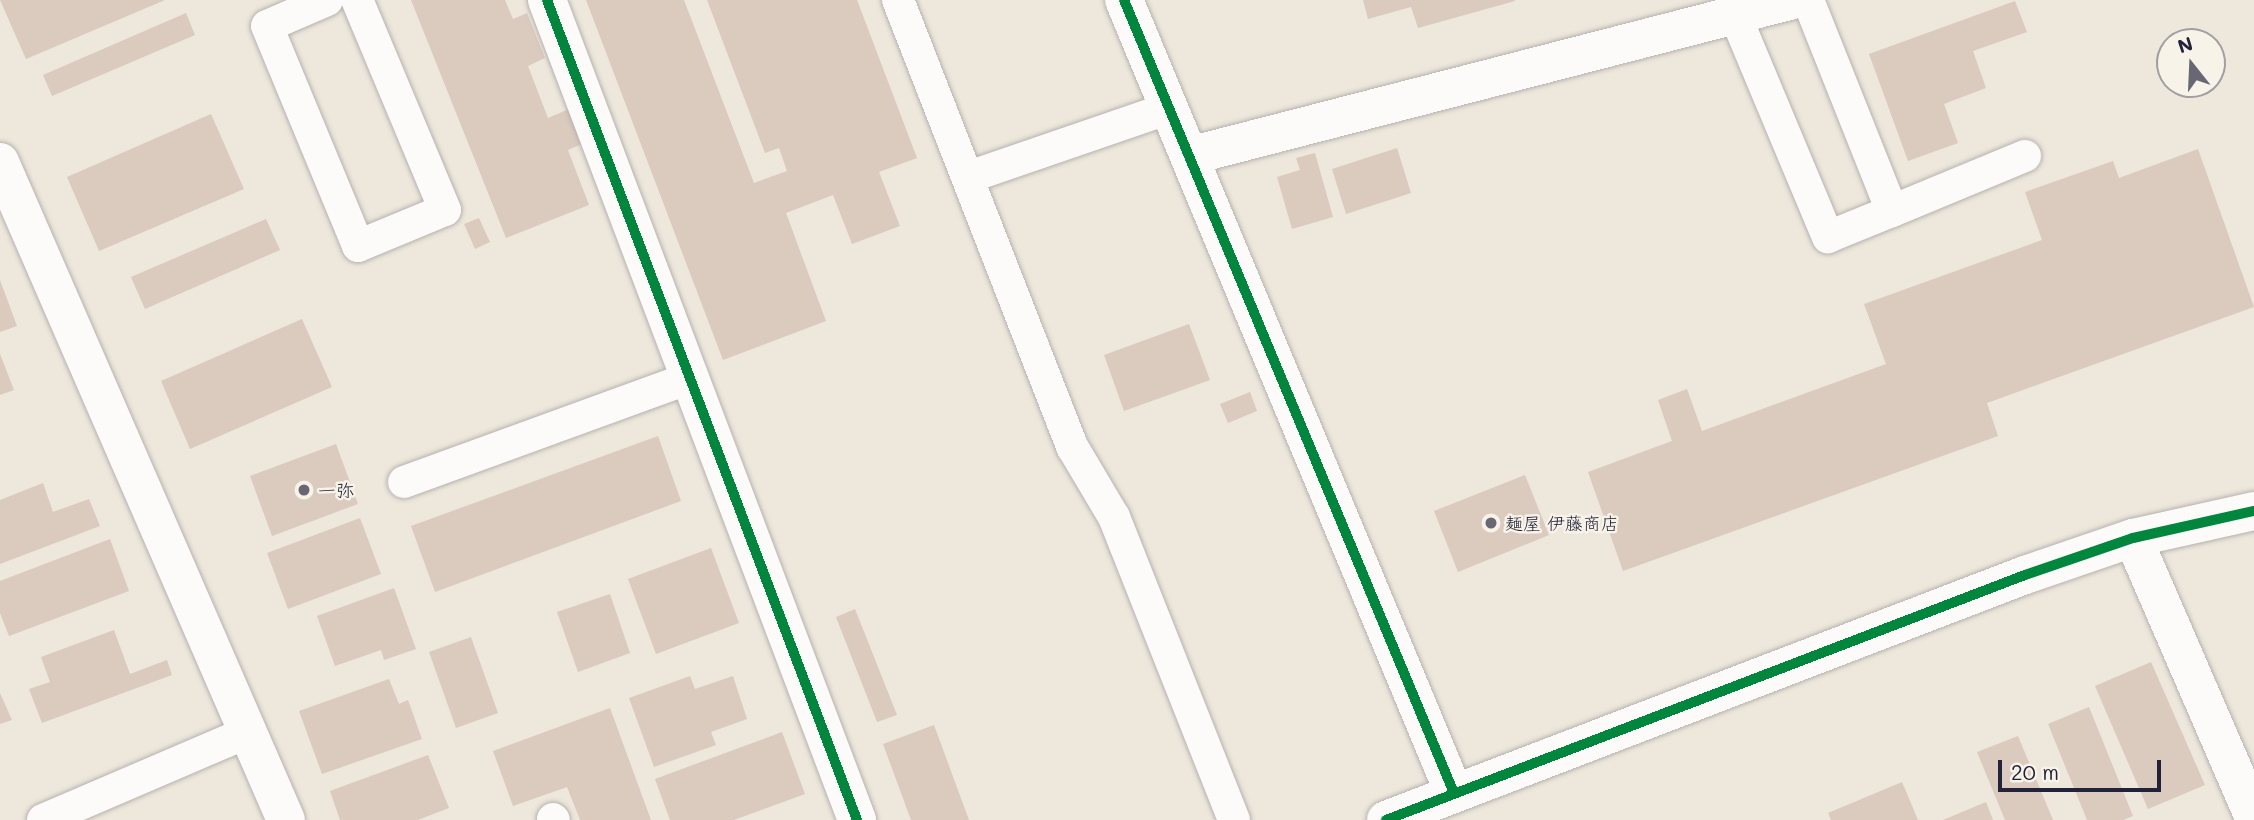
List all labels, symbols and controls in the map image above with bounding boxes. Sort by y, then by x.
north arrow [2156,28,2226,98]
text: N [2174,30,2196,59]
place label: 一弥 [318,479,354,501]
marker: 一弥 [296,482,312,498]
place label: 麺屋 伊藤商店 [1505,512,1619,534]
marker: 麺屋 伊藤商店 [1483,515,1499,531]
scale bar [2002,746,2165,790]
text: 20 m [2011,758,2059,785]

